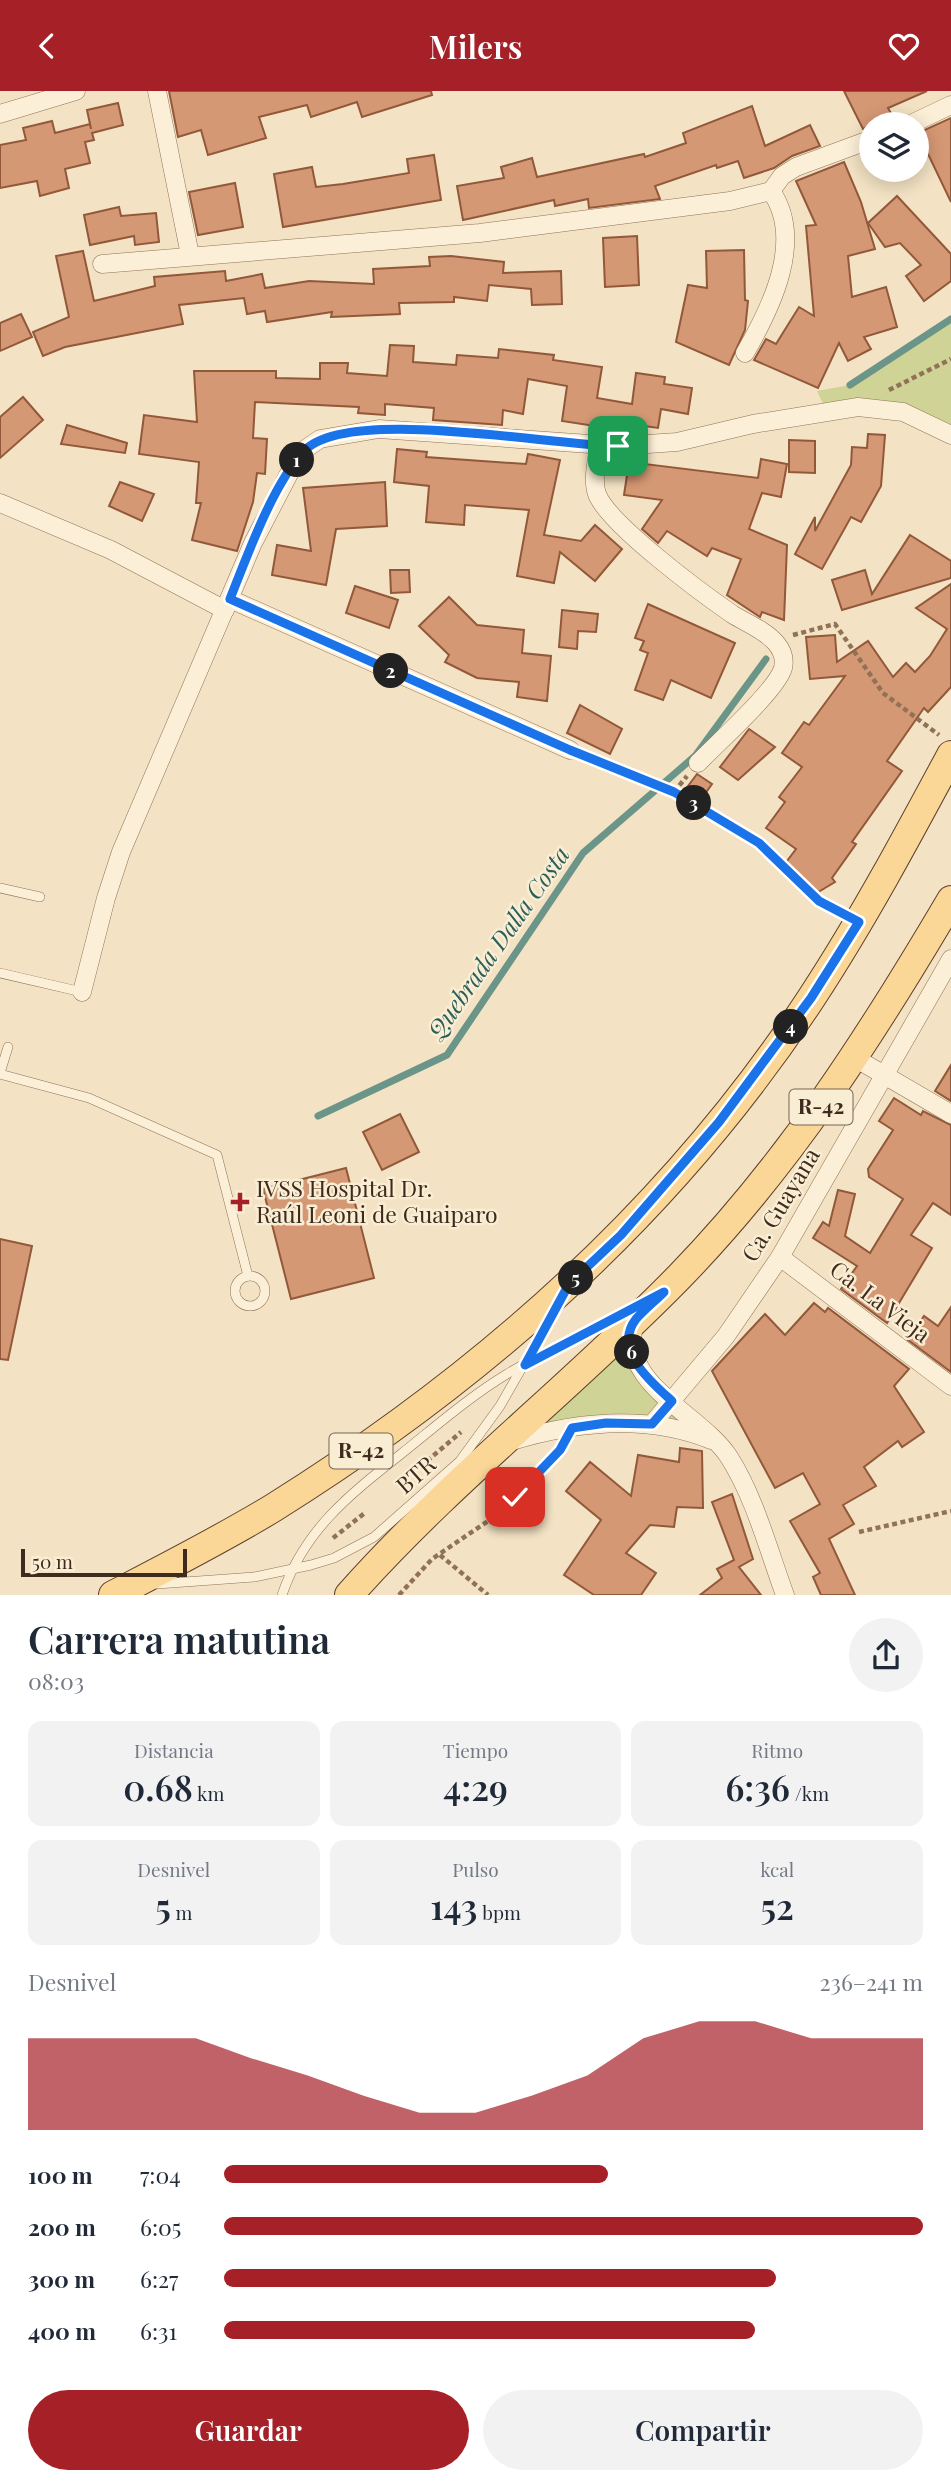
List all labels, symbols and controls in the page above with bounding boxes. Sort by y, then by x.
text: Milers [429,24,522,67]
icon: back [28,27,66,65]
icon: heart [885,27,923,65]
map controls [859,112,929,182]
button: layers [859,112,929,182]
pin [588,416,648,476]
icon: arrive [599,427,637,465]
pin: 1 [280,443,314,477]
text: 1 [293,446,300,472]
pin: 2 [374,653,408,689]
text: 2 [386,657,395,683]
pin: 3 [676,785,712,821]
text: 3 [689,789,698,815]
water label: Quebrada Dalla Costa [418,839,576,1046]
pin: 4 [774,1009,808,1045]
text: 4 [785,1013,796,1039]
road number: R-42 [790,1089,852,1125]
street label: Ca. Guayana [734,1141,826,1267]
place label: IVSS Hospital Dr. Raúl Leoni de Guaiparo [256,1172,498,1229]
marker: IVSS Hospital Dr. Raúl Leoni de Guaiparo [230,1192,250,1212]
street label: Ca. La Vieja [824,1253,938,1349]
pin: 5 [558,1261,594,1295]
text: 5 [571,1264,580,1290]
pin: 6 [614,1335,650,1369]
text: 6 [626,1338,637,1364]
road number: R-42 [330,1433,392,1469]
street label: BTR [388,1447,442,1500]
pin [485,1467,545,1527]
icon: check [496,1478,534,1516]
scale bar [21,1546,187,1578]
text: 50 m [32,1548,73,1574]
text: Carrera matutina [28,1613,330,1664]
button: share [849,1618,923,1692]
text: 08:03 [28,1665,84,1696]
text: Distancia [134,1737,214,1763]
text: Tiempo [443,1737,508,1763]
text: Ritmo [751,1737,803,1763]
text: 0.68 [123,1763,193,1810]
text: 4:29 [443,1763,508,1810]
text: 6:36 [725,1763,790,1810]
text: km [193,1780,224,1806]
text: /km [790,1780,829,1806]
text: Desnivel [137,1856,210,1882]
text: Pulso [452,1856,499,1882]
text: kcal [760,1856,794,1882]
text: 5 [155,1882,171,1929]
text: 143 [430,1882,477,1929]
text: 52 [760,1882,794,1929]
text: m [171,1899,192,1925]
text: bpm [477,1899,521,1925]
text: Desnivel [28,1966,116,1997]
text: 236–241 m [820,1966,923,1997]
text: 100 m [28,2159,93,2190]
text: 7:04 [140,2159,181,2190]
text: 200 m [28,2211,96,2242]
text: 6:05 [140,2211,181,2242]
text: 300 m [28,2263,95,2294]
text: 6:27 [140,2263,178,2294]
text: 400 m [28,2315,96,2346]
text: 6:31 [140,2315,177,2346]
button: Guardar [28,2390,469,2470]
button: Compartir [483,2390,923,2470]

